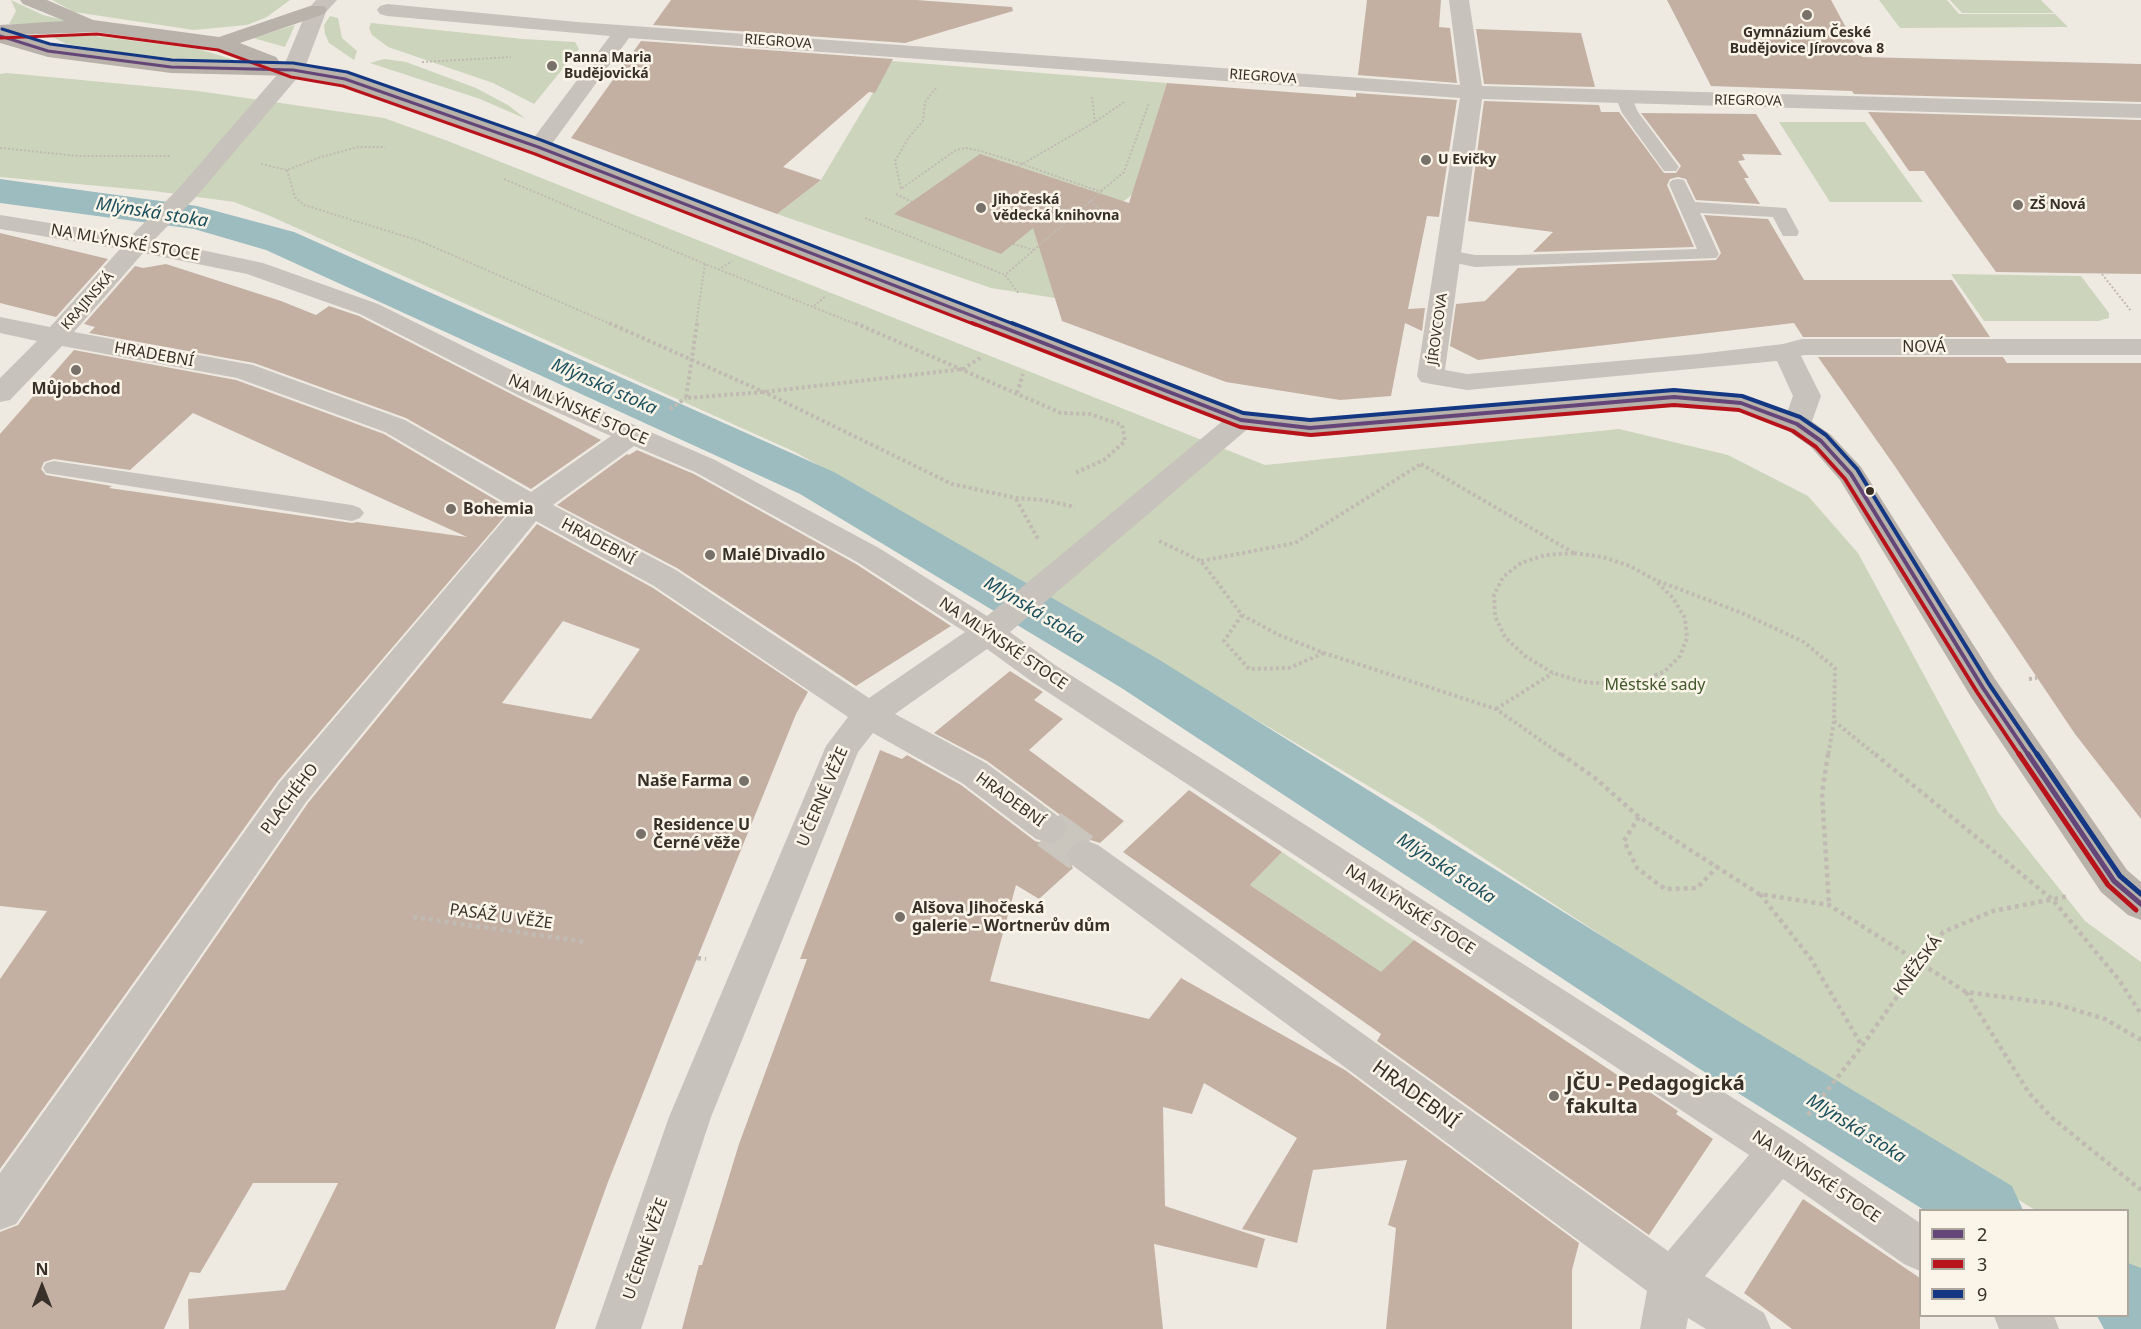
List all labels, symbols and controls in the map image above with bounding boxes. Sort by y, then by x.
marker: Gymnázium České Budějovice Jírovcova 8 [1800,8,1814,22]
place label: Gymnázium České Budějovice Jírovcova 8 [1730,25,1884,57]
street label: RIEGROVA [744,31,812,53]
place label: Panna Maria Budějovická [564,50,652,82]
marker: Panna Maria Budějovická [545,59,559,73]
street label: RIEGROVA [1229,66,1297,88]
street label: RIEGROVA [1714,92,1782,110]
place label: U Evičky [1438,152,1496,168]
marker: U Evičky [1419,153,1433,167]
place label: Jihočeská vědecká knihovna [993,192,1120,225]
water label: Mlýnská stoka [94,193,210,233]
place label: ZŠ Nová [2030,197,2086,213]
marker: ZŠ Nová [2011,198,2025,212]
marker: Jihočeská vědecká knihovna [974,201,988,215]
street label: NA MLÝNSKÉ STOCE [49,220,201,266]
street label: KRAJINSKÁ [58,268,118,334]
street label: JÍROVCOVA [1425,292,1451,366]
street label: NOVÁ [1902,337,1946,357]
street label: HRADEBNÍ [113,339,195,371]
water label: Mlýnská stoka [548,354,660,420]
marker: Můjobchod [69,363,83,377]
street label: NA MLÝNSKÉ STOCE [505,371,651,449]
place label: Můjobchod [31,379,121,399]
unlabelled marker [1864,485,1876,497]
place label: Bohemia [463,499,534,519]
marker: Bohemia [444,502,458,516]
street label: HRADEBNÍ [558,515,638,569]
place label: Malé Divadlo [722,545,825,565]
marker: Malé Divadlo [703,548,717,562]
water label: Mlýnská stoka [980,573,1088,649]
street label: NA MLÝNSKÉ STOCE [935,594,1071,694]
park label: Městské sady [1604,675,1706,695]
street label: U ČERNÉ VĚŽE [793,744,853,850]
street label: PLACHÉHO [257,760,323,838]
street label: HRADEBNÍ [972,769,1048,831]
place label: Naše Farma [637,771,732,791]
marker: Naše Farma [737,774,751,788]
place label: Residence U Černé věže [653,815,750,853]
marker: Residence U Černé věže [634,827,648,841]
water label: Mlýnská stoka [1393,829,1499,909]
street label: NA MLÝNSKÉ STOCE [1342,861,1478,959]
place label: Alšova Jihočeská galerie – Wortnerův dům [912,898,1110,936]
street label: PASÁŽ U VĚŽE [448,900,554,934]
marker: Alšova Jihočeská galerie – Wortnerův dům [893,910,907,924]
street label: KNĚŽSKÁ [1890,932,1946,1000]
street label: HRADEBNÍ [1367,1056,1463,1134]
place label: JČU - Pedagogická fakulta [1566,1072,1745,1119]
marker: JČU - Pedagogická fakulta [1547,1089,1561,1103]
water label: Mlýnská stoka [1802,1090,1910,1168]
street label: NA MLÝNSKÉ STOCE [1748,1127,1884,1227]
street label: U ČERNÉ VĚŽE [620,1195,672,1303]
legend [1919,1209,2129,1317]
text: 2 [1977,1222,1987,1246]
text: 3 [1977,1252,1987,1276]
north arrow [12,1257,72,1317]
text: N [35,1258,49,1280]
text: 9 [1977,1282,1987,1306]

